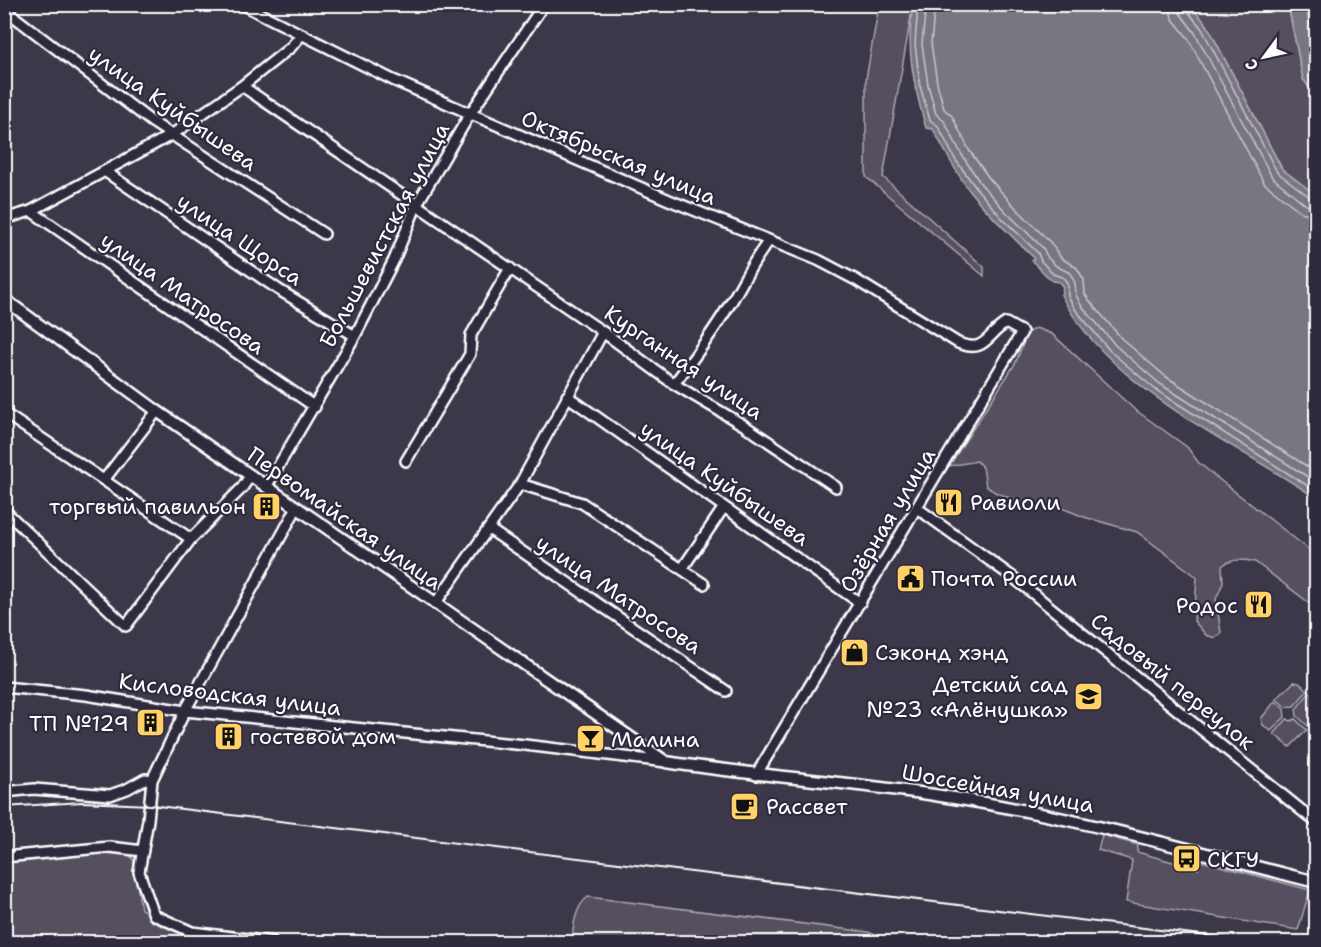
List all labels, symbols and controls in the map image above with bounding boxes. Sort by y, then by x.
north arrow [1234,27,1294,87]
street label: улица Куйбышева [82,39,263,178]
text: С [1240,55,1263,75]
street label: Октябрьская улица [517,103,721,212]
street label: Большевистская улица [313,117,456,353]
street label: улица Щорса [171,187,309,292]
street label: улица Матросова [95,226,271,361]
street label: Курганная улица [599,298,769,427]
street label: улица Куйбышева [634,414,815,553]
street label: Первомайская улица [242,440,448,597]
street label: Озёрная улица [833,442,942,598]
restaurant icon: Равиоли [933,486,965,518]
place label: Равиоли [970,488,1061,517]
building icon: торгвый павильон [251,490,283,522]
place label: торгвый павильон [49,492,246,521]
street label: улица Матросова [530,528,708,661]
public building icon: Почта России [894,562,926,594]
place label: Почта России [931,564,1077,593]
restaurant icon: Родос [1243,589,1275,621]
place label: Родос [1176,591,1238,620]
street label: Садовый переулок [1085,606,1261,757]
shop icon: Сэконд хэнд [838,636,870,668]
place label: Сэконд хэнд [875,638,1009,667]
street label: Кисловодская улица [117,666,343,723]
place label: Детский сад №23 «Алёнушка» [866,670,1068,724]
school or university icon: Детский сад №23 «Алёнушка» [1073,681,1105,713]
building icon: ТП №129 [134,707,166,739]
place label: ТП №129 [29,709,129,738]
building icon: гостевой дом [213,720,245,752]
place label: гостевой дом [250,722,396,751]
bar icon: Малина [574,723,606,755]
place label: Малина [611,725,700,754]
street label: Шоссейная улица [900,757,1097,820]
cafe icon: Рассвет [729,790,761,822]
place label: Рассвет [766,792,848,821]
bus stop icon: СКГУ [1170,843,1202,875]
place label: СКГУ [1207,845,1259,874]

